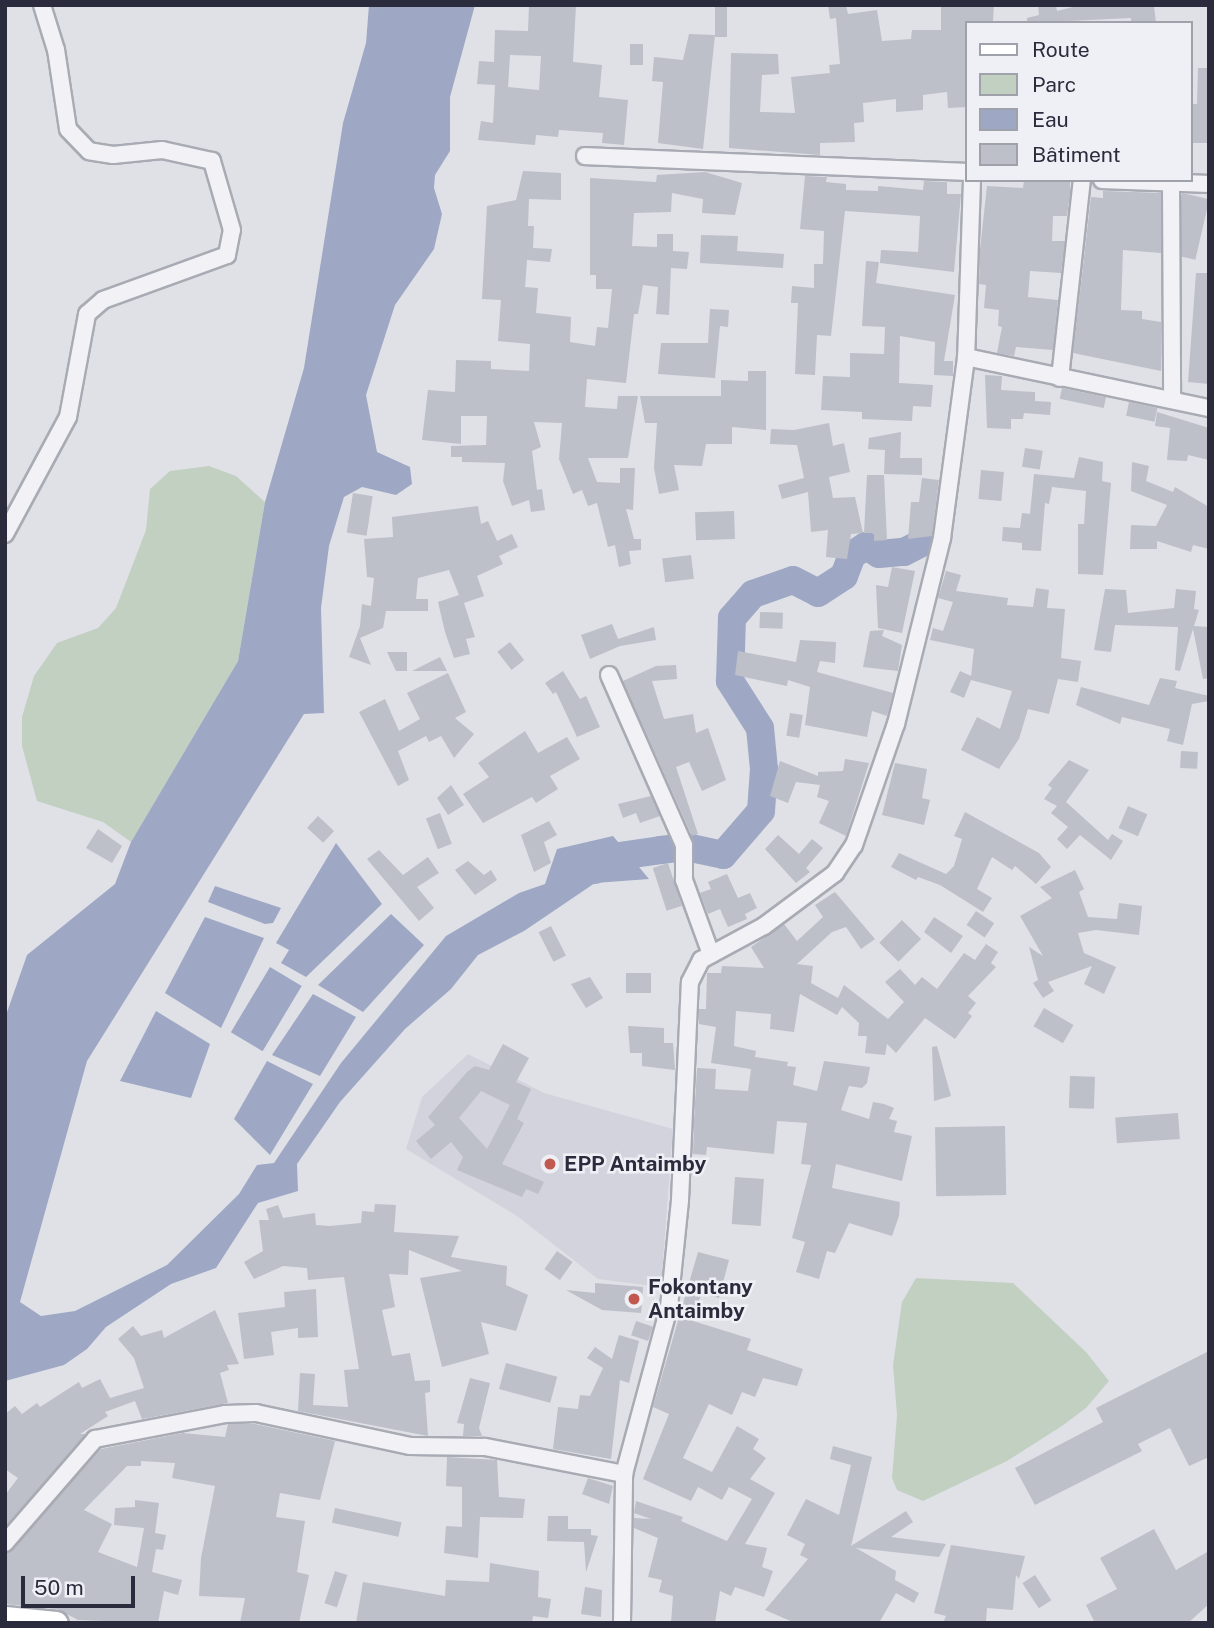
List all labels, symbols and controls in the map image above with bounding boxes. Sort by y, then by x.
legend [965,21,1193,182]
text: Route [1032,37,1090,62]
text: Parc [1032,72,1076,97]
text: Eau [1032,107,1069,132]
text: Bâtiment [1032,142,1121,167]
place label: EPP Antaimby [564,1151,706,1177]
marker: EPP Antaimby [542,1156,558,1172]
place label: Fokontany Antaimby [648,1274,753,1324]
marker: Fokontany Antaimby [626,1291,642,1307]
scale bar [24,1562,138,1606]
text: 50 m [34,1575,84,1600]

